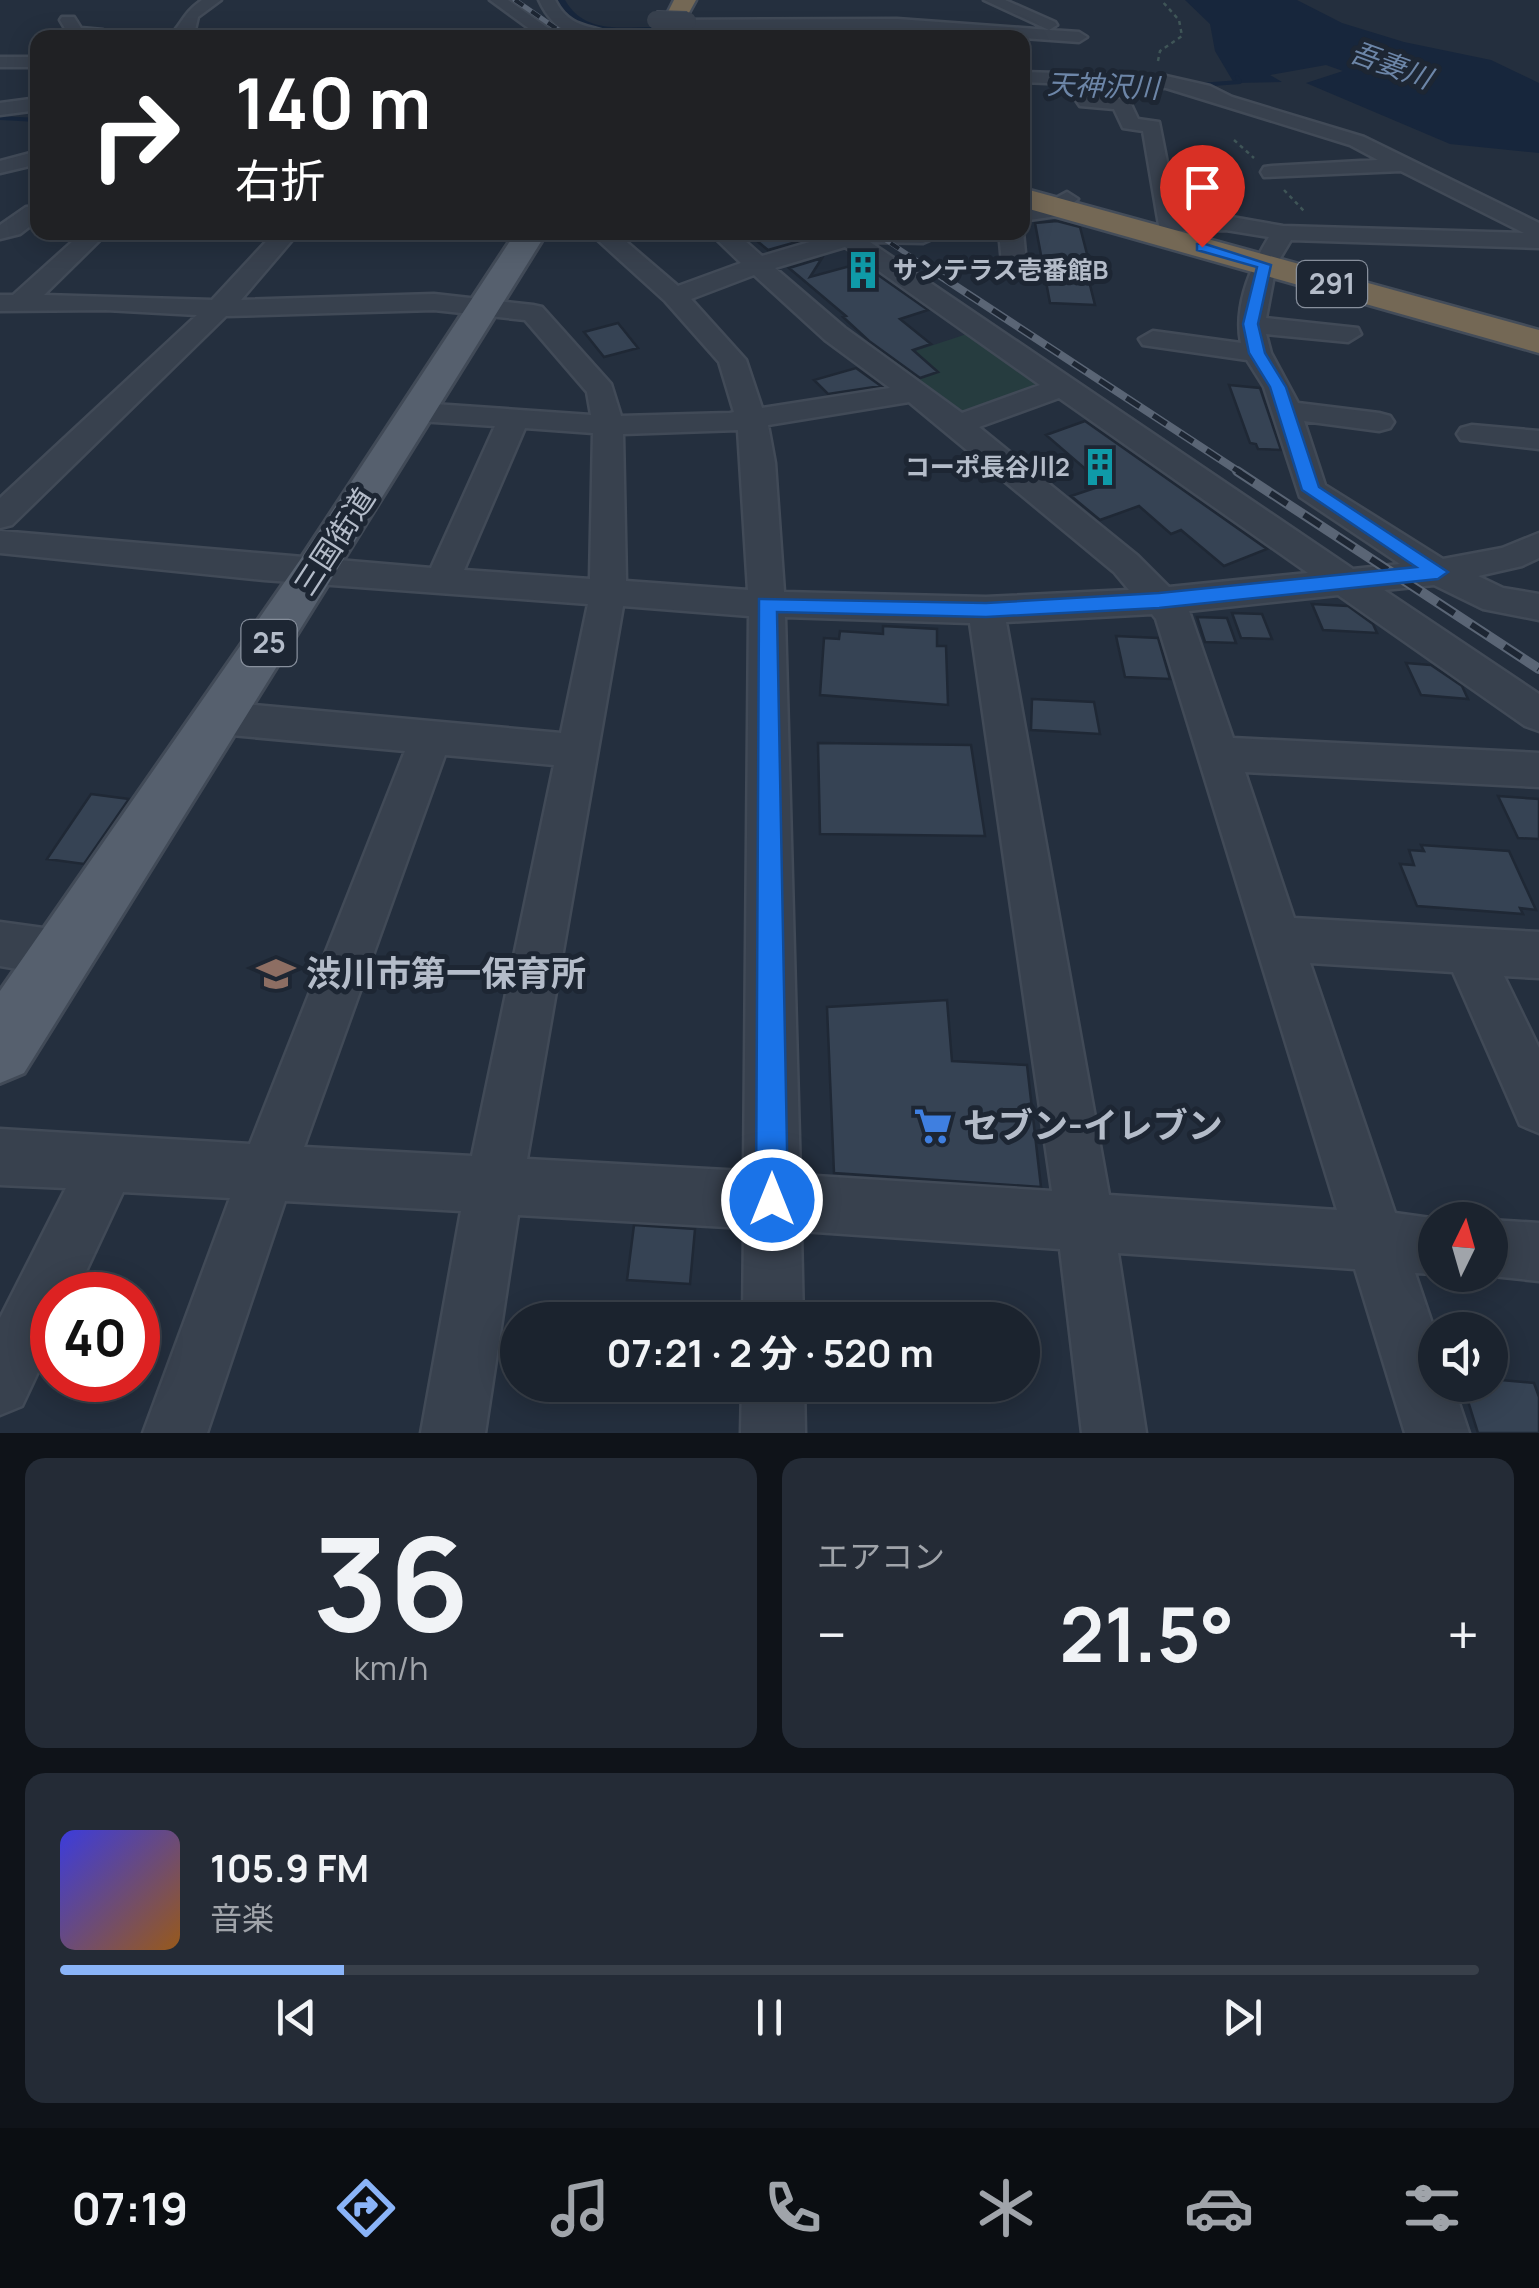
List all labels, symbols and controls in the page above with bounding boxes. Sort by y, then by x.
water label: 吾妻川 [1345,32,1440,97]
text: 140 m [235,54,431,150]
water label: 天神沢川 [1046,64,1163,106]
icon: right [70,70,200,200]
pin [1160,145,1245,248]
text: 右折 [235,149,325,211]
icon: arrive [1175,160,1230,215]
building icon: サンテラス壱番館B [842,249,884,291]
place label: サンテラス壱番館B [893,252,1109,287]
road number: 291 [1297,261,1367,307]
building icon: コーポ長谷川2 [1079,446,1121,488]
place label: コーポ長谷川2 [905,449,1070,484]
street label: 三国街道 [284,480,384,603]
road number: 25 [242,620,296,666]
place label: 渋川市第一保育所 [306,949,586,997]
school or university icon: 渋川市第一保育所 [255,953,297,995]
place label: セブン-イレブン [963,1101,1223,1149]
supermarket icon: セブン-イレブン [912,1105,954,1147]
position arrow [720,1148,824,1252]
north arrow [1418,1202,1508,1292]
map controls [1418,1202,1508,1402]
speed limit sign: 40 [30,1272,160,1402]
button: sound [1418,1312,1508,1402]
text: 07:21 · 2 分 · 520 m [606,1326,934,1378]
text: 36 [313,1492,469,1670]
text: エアコン [817,1534,945,1578]
text: 21.5° [1060,1582,1234,1685]
text: − [817,1596,847,1672]
text: + [1447,1596,1479,1672]
text: km/h [354,1646,428,1690]
text: 105.9 FM [210,1841,369,1893]
text: 音楽 [210,1896,274,1940]
icon: previous [269,1990,324,2045]
icon: pause [742,1990,797,2045]
icon: next [1215,1990,1270,2045]
icon: directions [331,2173,401,2243]
icon: music [545,2173,615,2243]
icon: phone [758,2173,828,2243]
icon: climate [971,2173,1041,2243]
icon: car [1184,2173,1254,2243]
icon: filters [1397,2173,1467,2243]
text: 07:19 [72,2177,188,2239]

